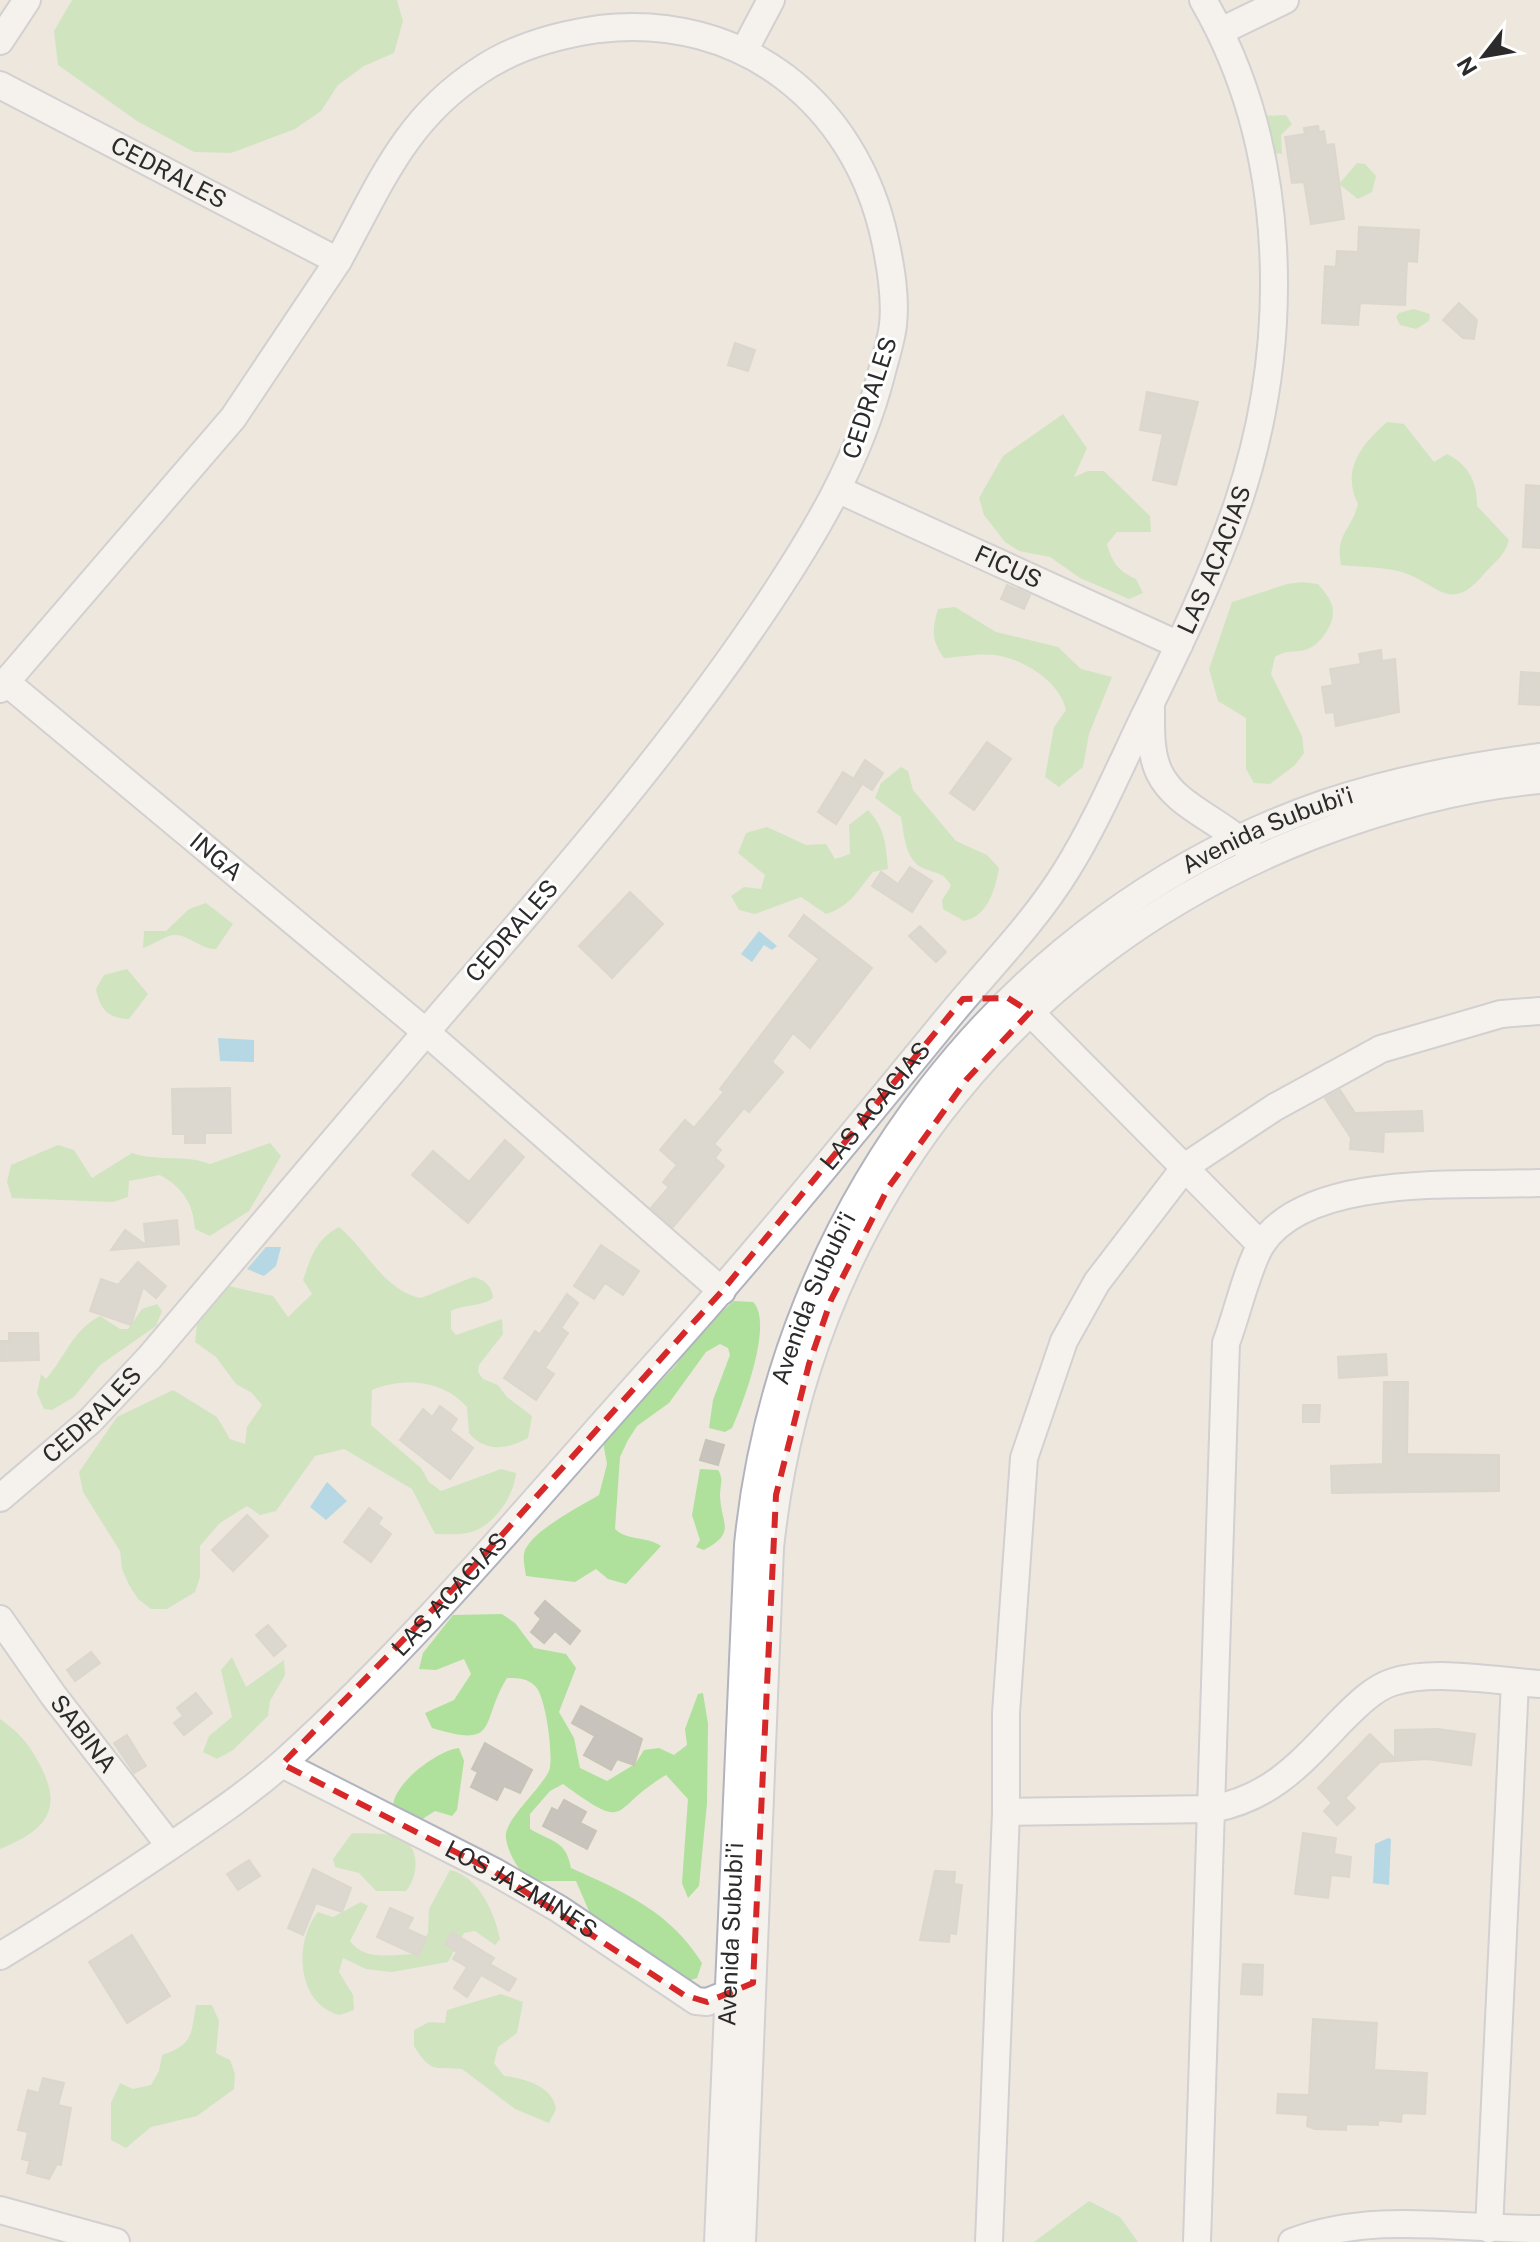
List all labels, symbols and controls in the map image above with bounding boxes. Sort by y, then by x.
north arrow [1444,16,1524,96]
text: N [1451,52,1482,80]
street label: CEDRALES [106,130,232,214]
street label: CEDRALES [836,333,902,462]
street label: LAS ACACIAS [1171,482,1256,638]
street label: FICUS [971,539,1047,594]
street label: Avenida Sububi'i [1177,780,1356,879]
street label: INGA [185,826,248,886]
street label: CEDRALES [459,873,563,987]
street label: LAS ACACIAS [814,1036,936,1175]
street label: Avenida Sububi'i [765,1207,861,1388]
street label: CEDRALES [36,1361,147,1468]
street label: LAS ACACIAS [385,1526,513,1661]
street label: SABINA [45,1689,123,1778]
street label: LOS JAZMINES [441,1834,603,1944]
street label: Avenida Sububi'i [712,1842,748,2027]

